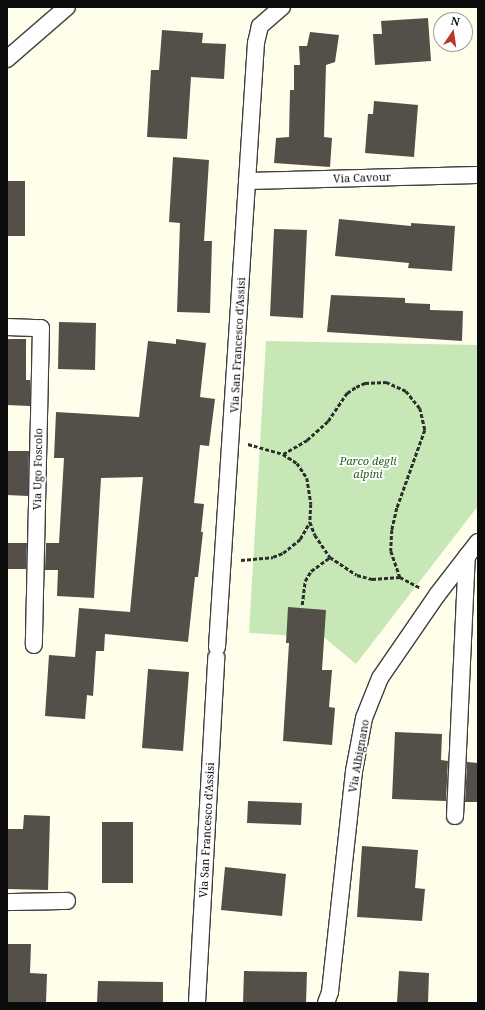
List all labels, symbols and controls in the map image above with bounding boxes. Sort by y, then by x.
north arrow [433,12,473,52]
text: N [450,13,461,29]
street label: Via Cavour [333,170,391,186]
street label: Via San Francesco d'Assisi [228,277,248,413]
street label: Via Ugo Foscolo [31,428,45,510]
park label: Parco degli alpini [339,455,397,481]
street label: Via Albignano [346,718,372,794]
street label: Via San Francesco d'Assisi [197,762,217,898]

